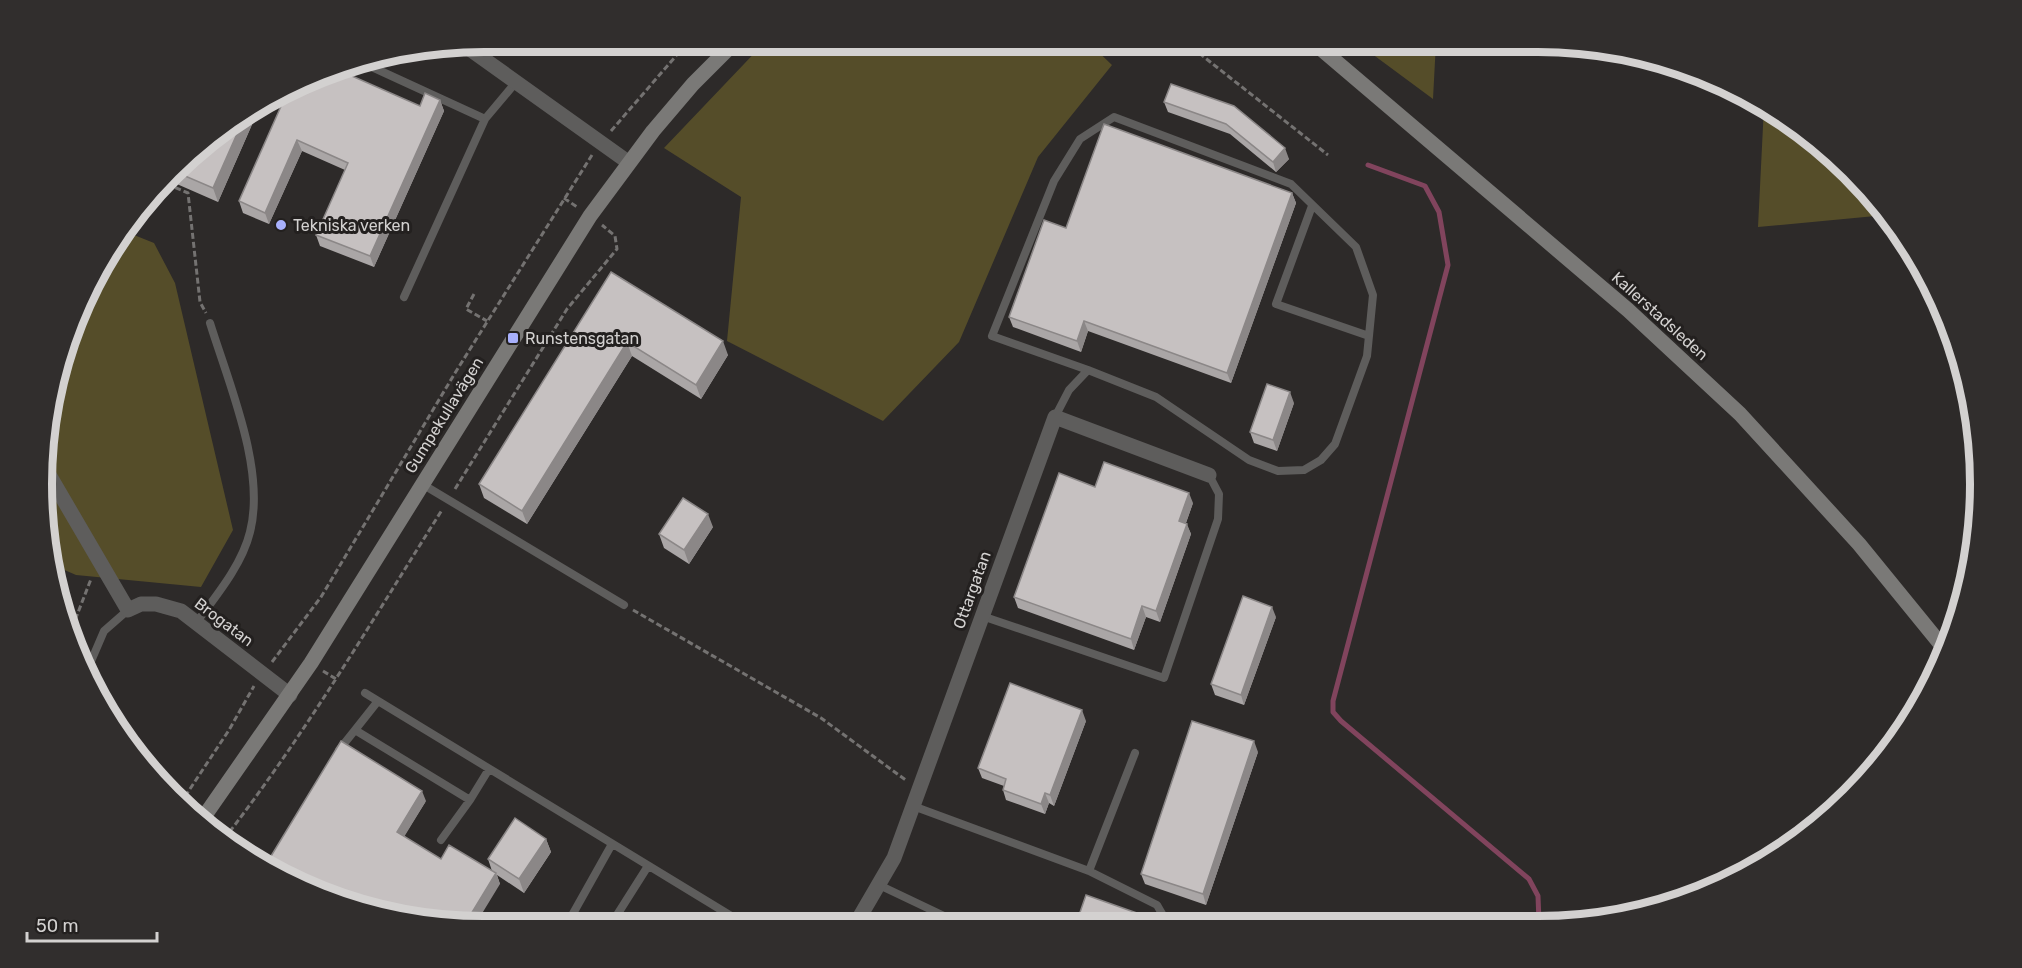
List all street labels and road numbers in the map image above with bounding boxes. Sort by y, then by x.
street label: Kallerstadsleden [1608,268,1712,364]
street label: Gumpekullavägen [401,354,487,476]
street label: Ottargatan [949,549,995,631]
street label: Brogatan [191,594,257,650]

